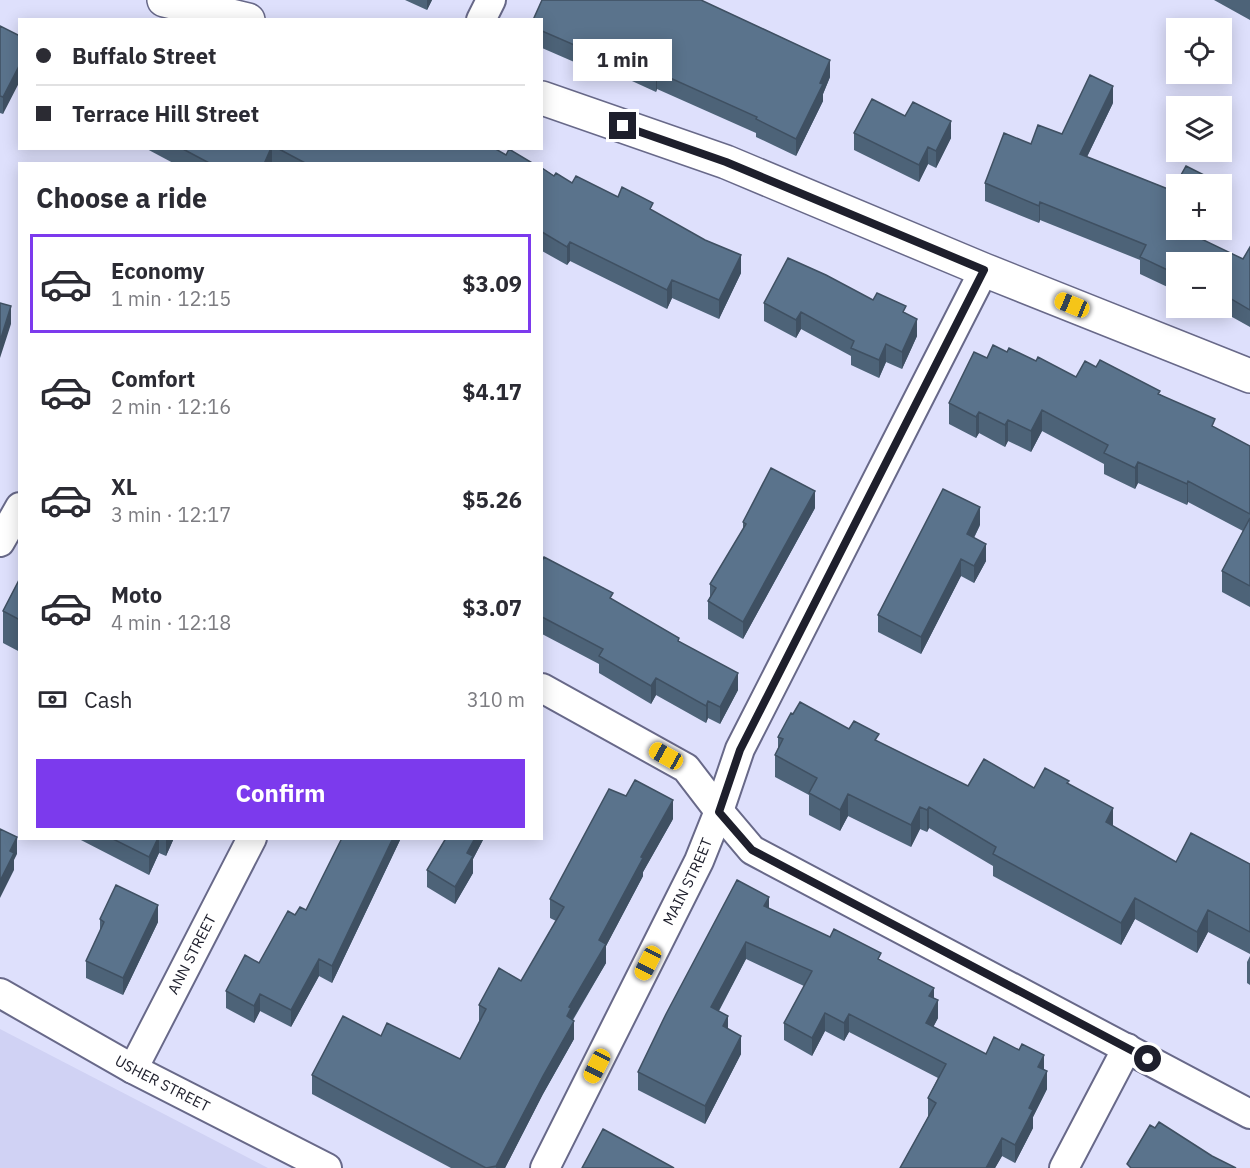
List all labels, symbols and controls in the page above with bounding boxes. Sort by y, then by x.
map controls [1166,18,1232,318]
button: locate [1166,18,1232,84]
callout: 1 min [574,39,672,81]
text: Buffalo Street [72,41,217,70]
text: 1 min [596,46,649,73]
button: layers [1166,96,1232,162]
text: Terrace Hill Street [72,99,259,128]
route end [609,112,636,139]
button: + [1166,174,1232,240]
text: Choose a ride [36,180,207,215]
button: − [1166,252,1232,318]
text: Economy [111,256,205,285]
icon: car [39,257,93,311]
text: $3.09 [462,269,522,298]
text: 1 min · 12:15 [111,285,231,312]
car [1052,290,1092,320]
text: Comfort [111,364,195,393]
icon: car [39,365,93,419]
text: $4.17 [462,377,522,406]
text: 2 min · 12:16 [111,393,231,420]
text: XL [111,472,137,501]
icon: car [39,473,93,527]
text: $5.26 [462,485,522,514]
text: 3 min · 12:17 [111,501,231,528]
text: Moto [111,580,162,609]
icon: car [39,581,93,635]
text: $3.07 [462,593,522,622]
text: 4 min · 12:18 [111,609,231,636]
icon: cash [36,683,69,716]
text: Cash [84,685,133,714]
text: 310 m [467,686,525,713]
car [646,739,686,773]
button: Confirm [36,759,525,828]
street label: MAIN STREET [658,835,716,928]
street label: ANN STREET [163,911,220,997]
car [632,943,664,983]
route start [1134,1045,1161,1072]
car [581,1046,613,1086]
street label: USHER STREET [112,1051,214,1116]

